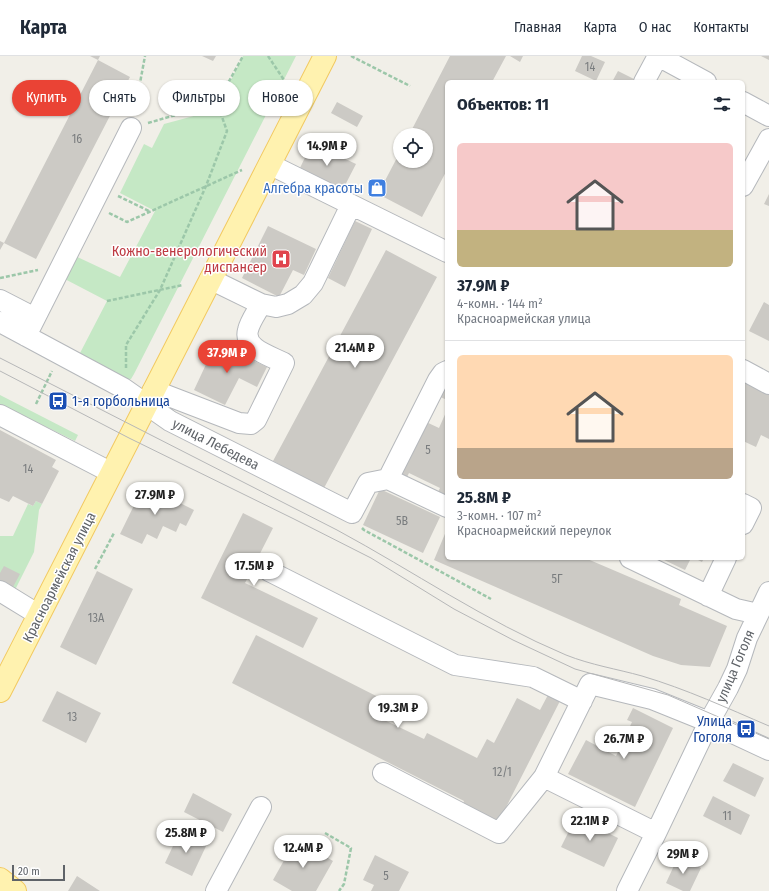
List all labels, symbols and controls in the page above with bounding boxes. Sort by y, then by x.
text: Карта [20,16,67,39]
text: Главная [514,19,561,36]
text: Карта [583,19,617,36]
text: О нас [639,19,671,36]
text: Контакты [693,19,749,36]
house number: 14 [585,60,595,74]
chip: Купить [12,80,81,116]
chip: Снять [89,80,150,116]
chip: Фильтры [158,80,240,116]
chip: Новое [248,80,313,116]
icon: filters [711,93,733,115]
text: Объектов: 11 [457,94,549,115]
map controls [393,128,433,168]
button: locate [393,128,433,168]
house number: 16 [72,132,82,146]
pin: 14.9M ₽ [290,133,364,167]
text: 14.9M ₽ [307,138,347,153]
icon: home [559,169,631,241]
shop icon: Алгебра красоты [366,177,388,199]
place label: Алгебра красоты [263,180,363,197]
place label: Кожно-венерологический диспансер [112,243,267,276]
hospital icon: Кожно-венерологический диспансер [270,248,292,270]
text: 37.9M ₽ [457,275,509,296]
text: 4-комн. · 144 m² [457,296,543,311]
text: Красноармейская улица [457,311,591,326]
pin: 21.4M ₽ [318,335,392,369]
pin: 37.9M ₽ [190,340,264,374]
text: 21.4M ₽ [335,340,375,355]
text: 37.9M ₽ [207,345,247,360]
icon: home [559,381,631,453]
bus stop icon: 1-я горбольница [47,390,69,412]
place label: 1-я горбольница [72,393,170,410]
street label: улица Лебедева [169,415,262,474]
house number: 5 [425,443,431,457]
house number: 14 [23,462,33,476]
pin: 27.9M ₽ [118,482,192,516]
text: 27.9M ₽ [135,487,175,502]
text: 25.8M ₽ [457,487,511,508]
text: 3-комн. · 107 m² [457,508,542,523]
street label: Красноармейская улица [19,509,100,645]
house number: 5В [396,514,408,528]
text: Красноармейский переулок [457,523,611,538]
pin: 17.5M ₽ [217,553,291,587]
text: 17.5M ₽ [234,558,274,573]
house number: 5Г [551,572,563,586]
house number: 13А [88,611,105,625]
street label: улица Гоголя [713,627,758,705]
pin: 19.3M ₽ [361,695,435,729]
text: 19.3M ₽ [378,700,418,715]
house number: 13 [67,710,77,724]
place label: Улица Гоголя [693,713,732,746]
bus stop icon: Улица Гоголя [735,718,757,740]
pin: 26.7M ₽ [587,726,661,760]
text: 26.7M ₽ [604,731,644,746]
house number: 12/1 [492,765,512,779]
pin: 22.1M ₽ [553,808,627,842]
house number: 11 [722,809,732,823]
text: 22.1M ₽ [571,813,609,828]
pin: 25.8M ₽ [149,820,223,854]
text: 25.8M ₽ [165,825,207,840]
pin: 12.4M ₽ [266,835,340,869]
text: 12.4M ₽ [283,840,323,855]
pin: 29M ₽ [655,841,711,875]
text: 29M ₽ [667,846,699,861]
scale bar [12,863,65,882]
text: 20 m [18,865,40,878]
house number: 5 [383,869,389,883]

